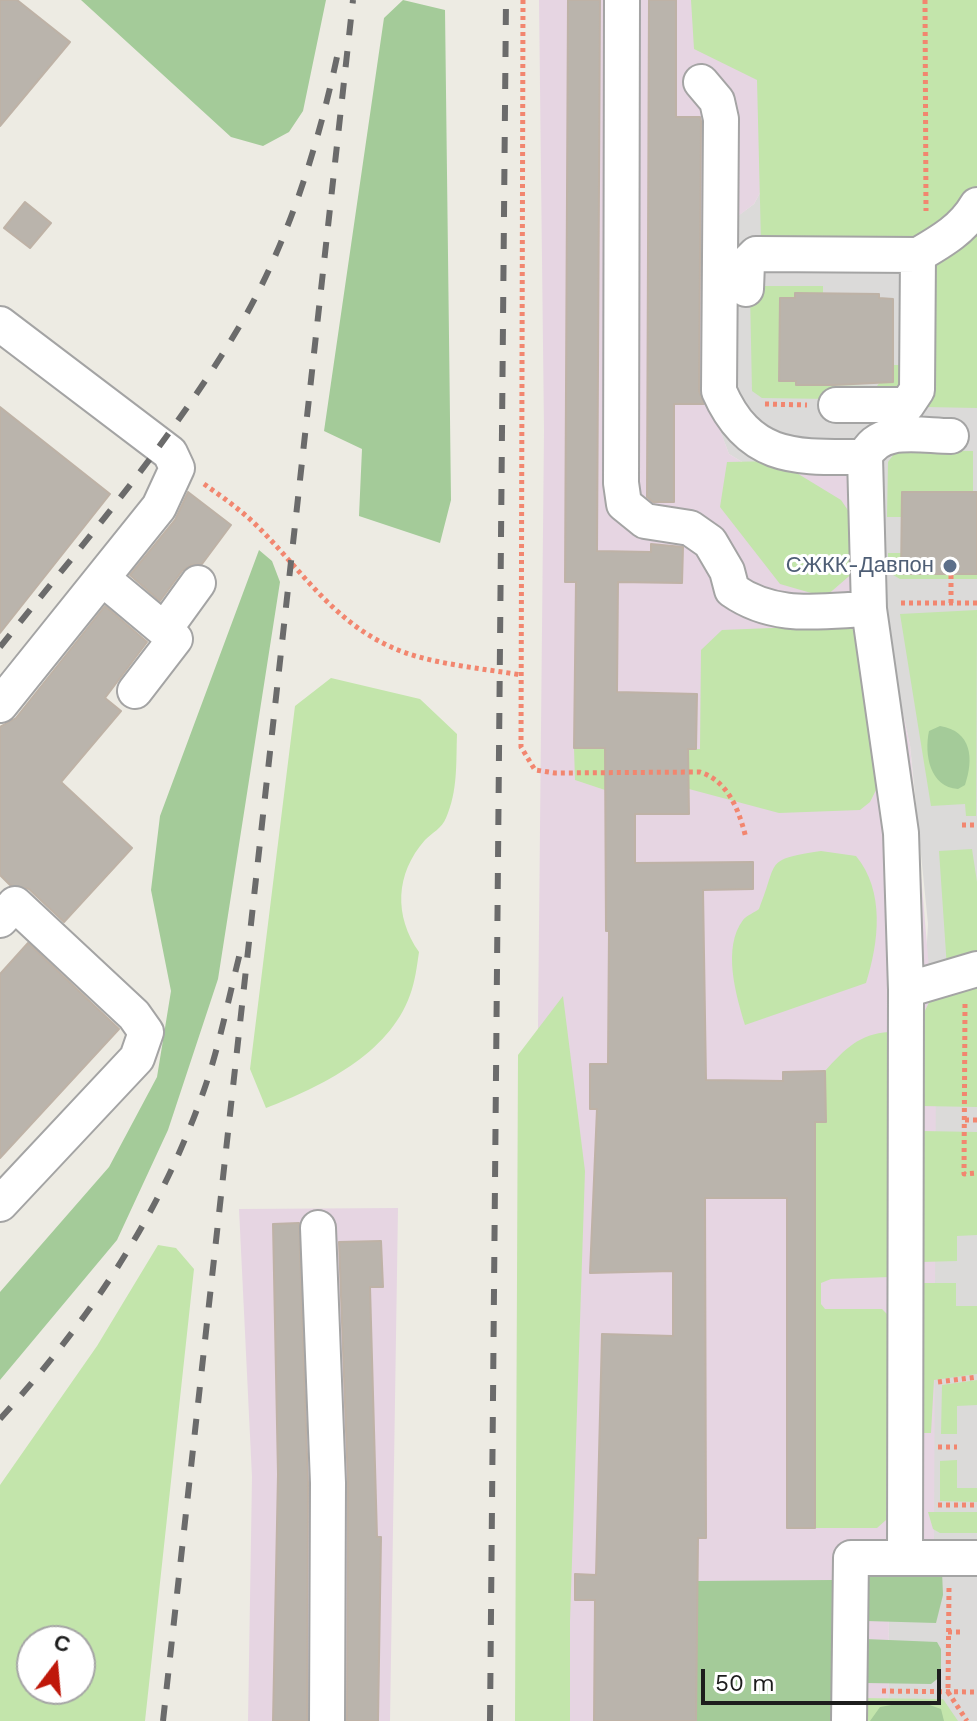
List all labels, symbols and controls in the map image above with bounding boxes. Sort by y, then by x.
place label: СЖКК-Давпон [786,553,934,579]
marker: СЖКК-Давпон [941,557,959,575]
north arrow [16,1625,96,1705]
text: С [51,1629,73,1658]
scale bar [705,1653,945,1703]
text: 50 m [715,1669,775,1697]

